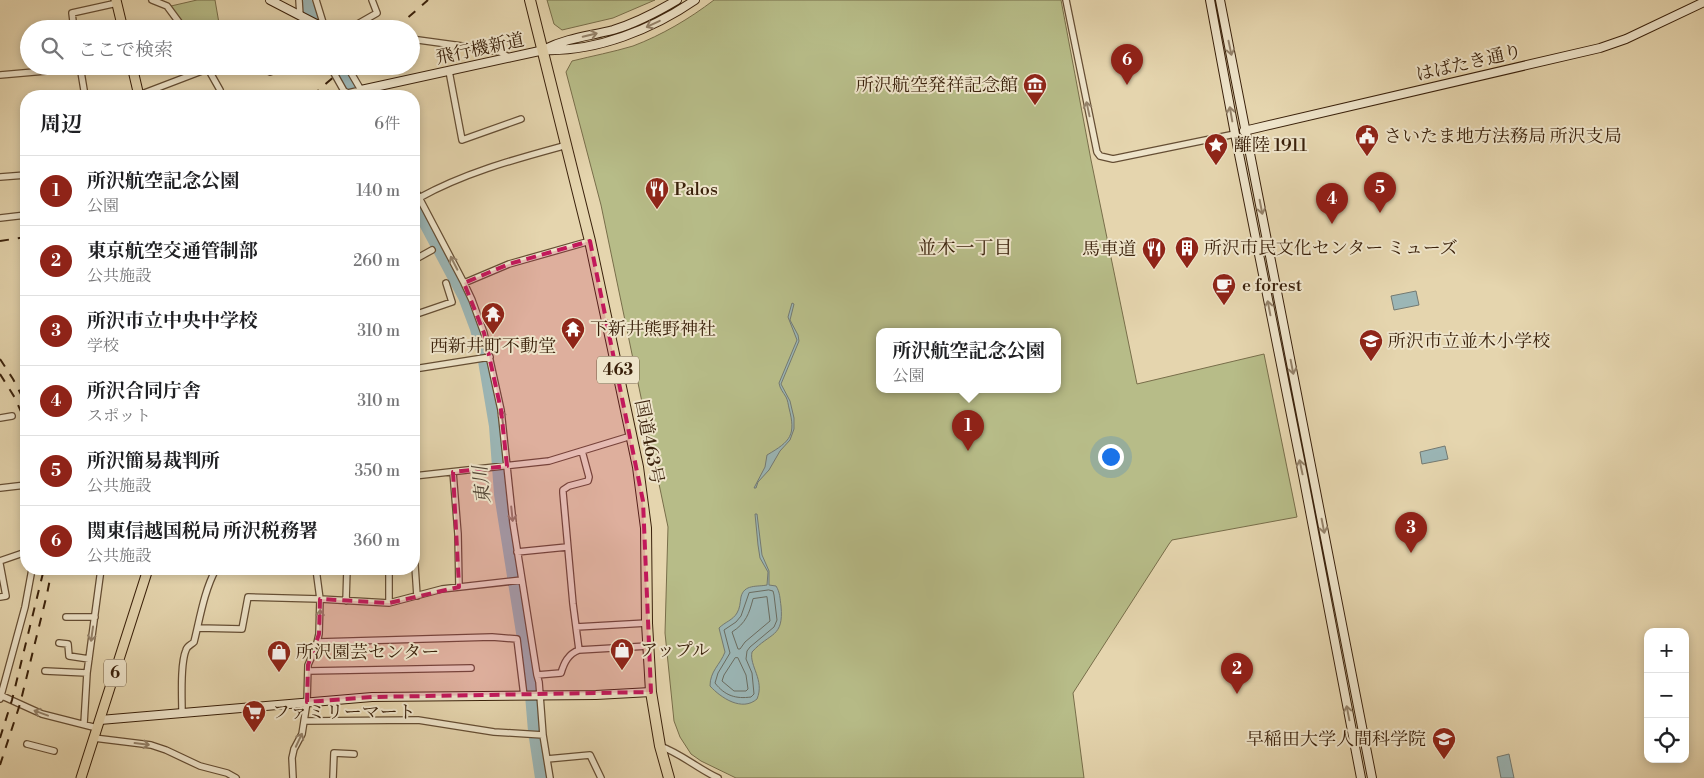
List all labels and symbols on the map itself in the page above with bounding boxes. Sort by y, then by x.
one-way arrow [646,20,661,30]
street label: 飛行機新道 [434,28,526,70]
one-way arrow [581,30,597,39]
one-way arrow [1225,39,1235,55]
street label: はばたき通り [1414,40,1524,86]
pin: 6 [1111,44,1143,85]
museum icon: 所沢航空発祥記念館 [1022,72,1048,106]
place label: 所沢航空発祥記念館 [856,74,1018,97]
one-way arrow [1083,102,1093,118]
one-way arrow [1226,107,1235,123]
public building icon: さいたま地方法務局 所沢支局 [1354,123,1380,157]
place label: さいたま地方法務局 所沢支局 [1384,125,1622,148]
place icon: 離陸 1911 [1203,132,1229,166]
place label: 離陸 1911 [1234,134,1307,157]
pin: 5 [1364,172,1396,213]
restaurant icon: Palos [644,176,670,210]
place label: Palos [674,178,718,201]
pin: 4 [1316,183,1348,224]
one-way arrow [1257,199,1266,215]
building icon: 所沢市民文化センター ミューズ [1174,235,1200,269]
district label: 並木一丁目 [917,236,1013,260]
restaurant icon: 馬車道 [1141,236,1167,270]
place label: 所沢市民文化センター ミューズ [1204,237,1458,260]
place label: 馬車道 [1082,238,1136,261]
one-way arrow [449,255,459,270]
cafe icon: e forest [1211,272,1237,306]
place label: e forest [1242,274,1303,297]
temple icon: 西新井町不動堂 [480,301,506,335]
one-way arrow [1264,301,1273,317]
temple icon: 下新井熊野神社 [560,316,586,350]
place label: 下新井熊野神社 [590,318,716,341]
school or university icon: 所沢市立並木小学校 [1358,328,1384,362]
place label: 所沢市立並木小学校 [1388,330,1550,353]
place label: 西新井町不動堂 [430,335,556,358]
road number: 463 [597,356,639,384]
one-way arrow [1287,358,1297,374]
street label: 国道463号 [630,398,668,486]
one-way arrow [497,410,507,426]
pin: 1 [952,410,984,451]
your location [1098,444,1124,470]
one-way arrow [1296,460,1305,476]
water label: 東川 [468,463,496,505]
one-way arrow [507,506,517,522]
pin: 3 [1395,512,1427,553]
one-way arrow [1319,518,1329,534]
one-way arrow [315,609,324,625]
one-way arrow [87,626,97,642]
shop icon: アップル [609,637,635,671]
shop icon: 所沢園芸センター [266,639,292,673]
place label: アップル [640,639,710,662]
place label: 所沢園芸センター [296,641,439,664]
pin: 2 [1221,653,1253,694]
road number: 6 [104,660,126,686]
supermarket icon: ファミリーマート [241,699,267,733]
place label: ファミリーマート [272,701,416,724]
one-way arrow [1343,705,1353,721]
one-way arrow [34,708,50,717]
school or university icon: 早稲田大学人間科学院 [1431,726,1457,760]
place label: 早稲田大学人間科学院 [1246,728,1426,751]
one-way arrow [294,733,304,748]
one-way arrow [134,739,150,749]

